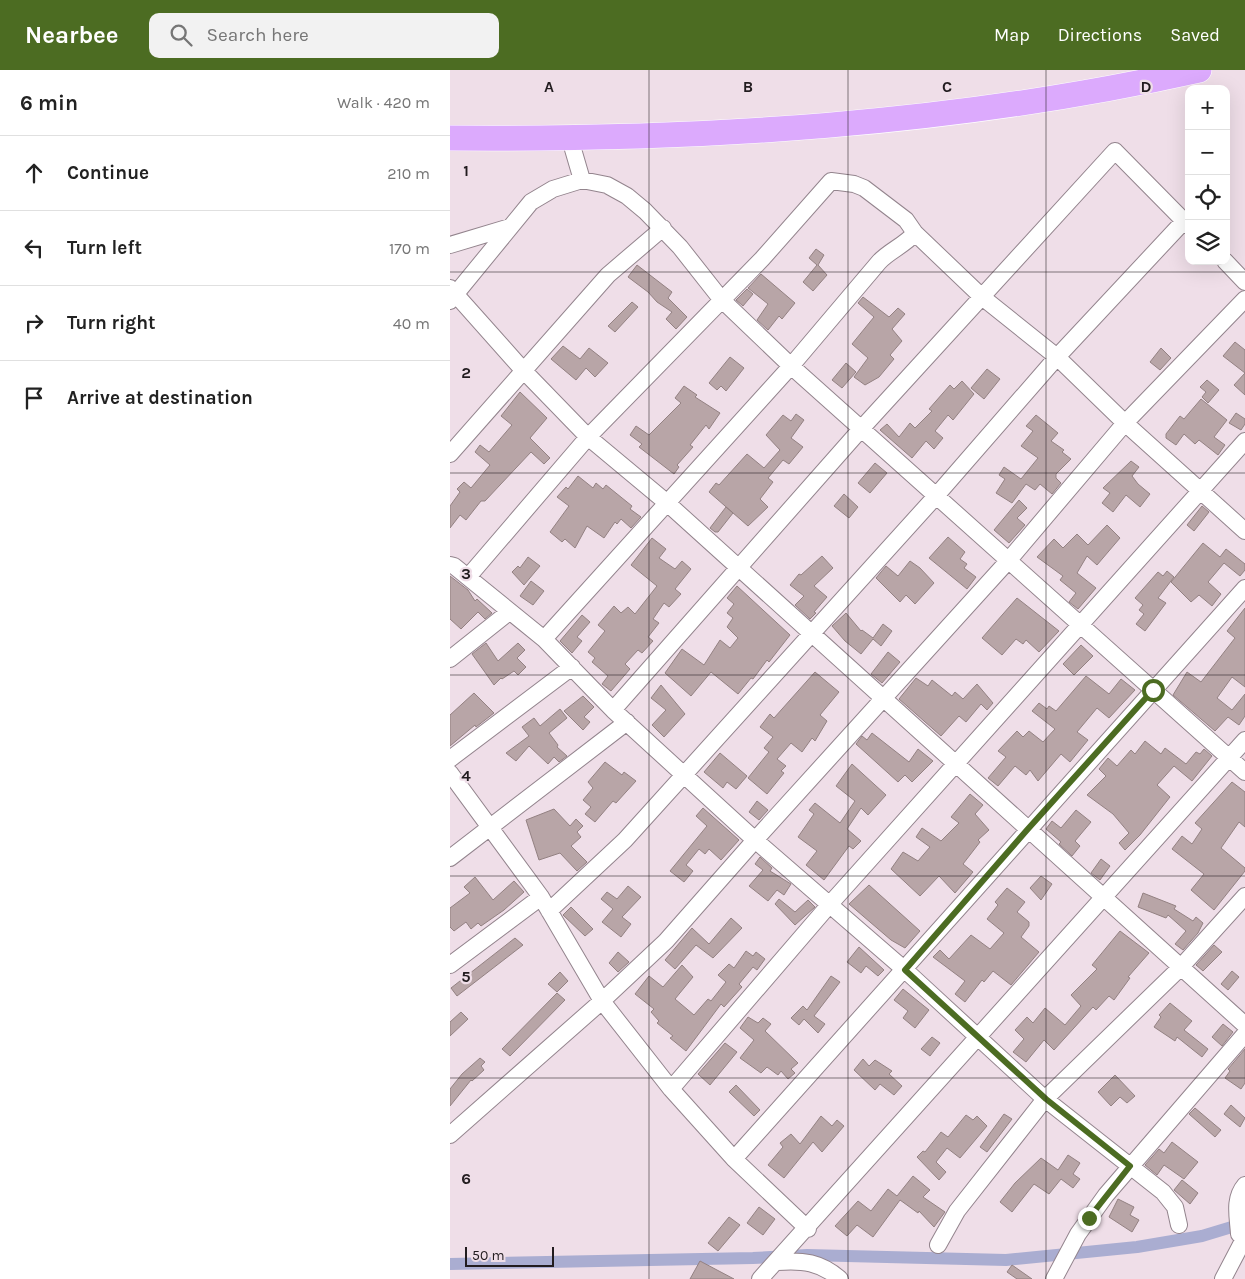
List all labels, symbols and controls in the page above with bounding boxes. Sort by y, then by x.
search box [149,13,499,58]
text: Nearbee [25,21,119,49]
icon: search [167,21,195,49]
text: Search here [207,24,309,46]
text: Map [994,24,1030,46]
text: Directions [1058,24,1142,46]
text: Saved [1170,24,1220,46]
text: A [544,77,554,96]
text: B [743,77,753,96]
text: C [942,77,952,96]
text: D [1141,77,1152,96]
map controls [1185,85,1230,265]
button: + [1185,85,1230,130]
text: 6 min [20,91,78,115]
text: Walk · 420 m [337,93,430,112]
button: − [1185,130,1230,175]
icon: ahead [20,159,48,187]
text: 1 [463,161,469,180]
text: Continue [67,162,149,184]
text: 210 m [387,164,430,183]
button: locate [1185,175,1230,220]
button: layers [1185,220,1230,265]
icon: left [20,234,48,262]
text: Turn left [67,237,142,259]
text: 170 m [389,239,430,258]
icon: right [20,309,48,337]
text: Turn right [67,312,156,334]
text: 40 m [393,314,430,333]
text: 2 [461,363,471,382]
icon: arrive [20,384,48,412]
text: Arrive at destination [67,387,253,409]
text: 3 [461,564,471,583]
route start [1142,679,1165,702]
text: 4 [461,766,471,785]
text: 5 [461,967,471,986]
text: 6 [461,1169,471,1188]
route end [1078,1207,1101,1230]
scale bar [465,1244,554,1267]
text: 50 m [472,1247,505,1264]

